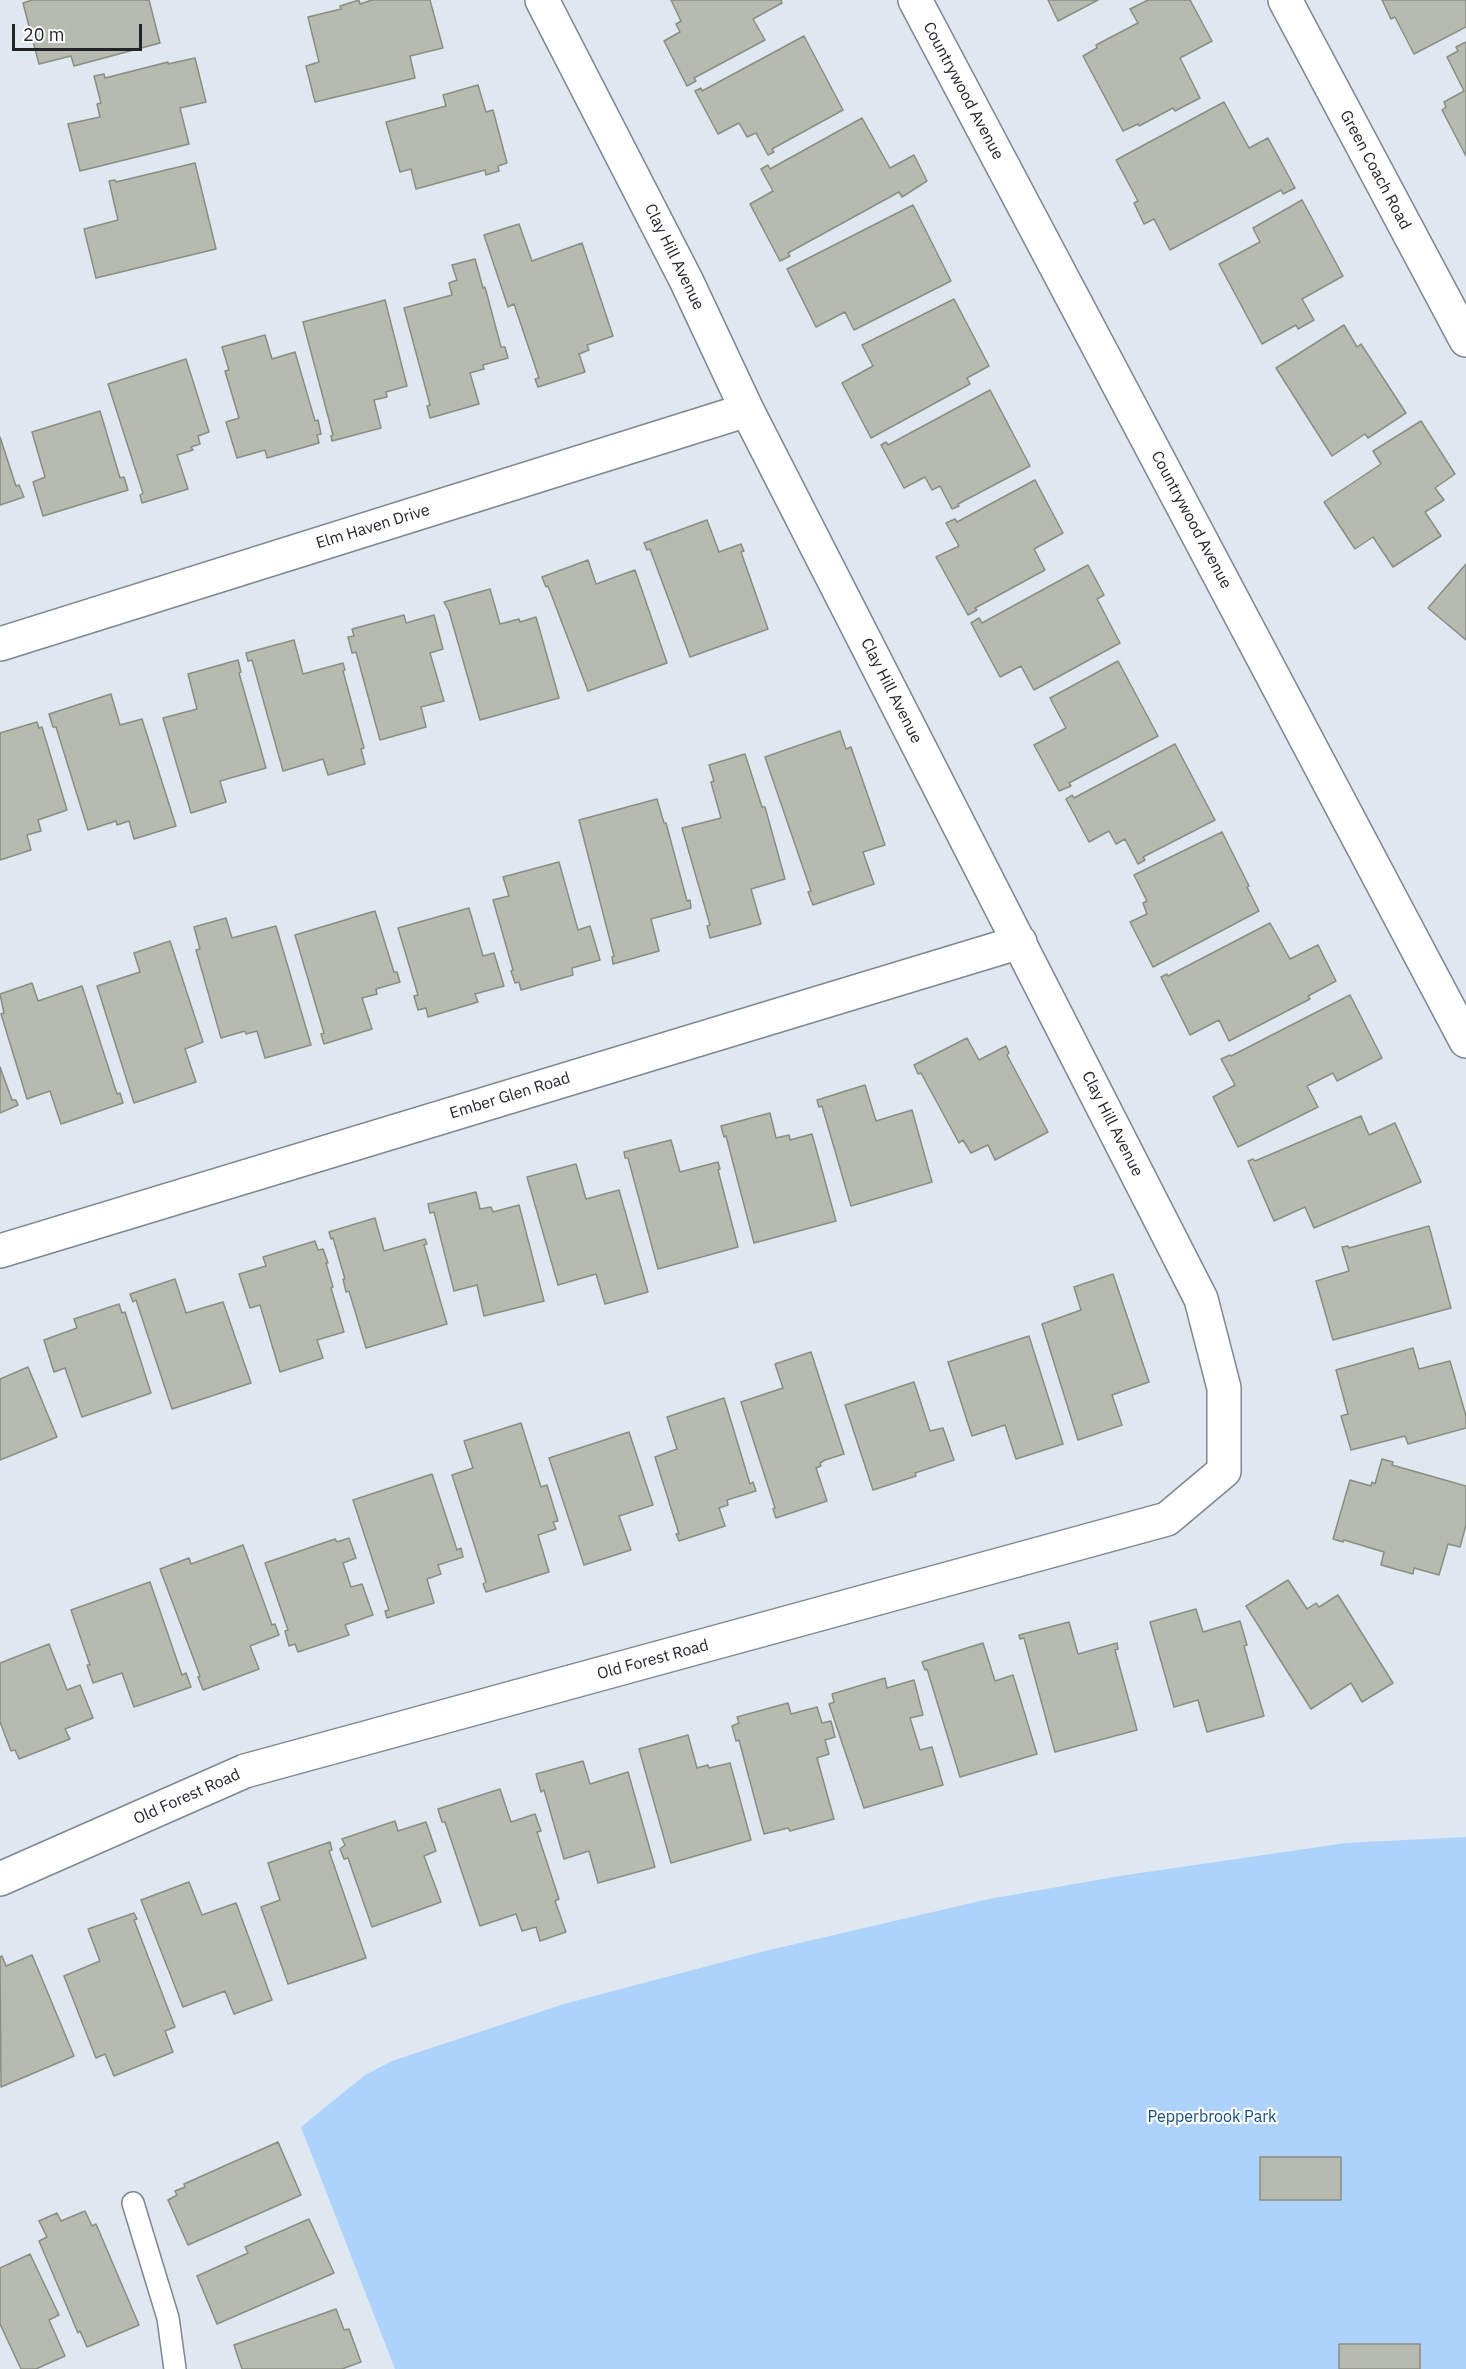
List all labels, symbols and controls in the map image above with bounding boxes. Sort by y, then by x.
scale bar [15,12,146,50]
street label: Countrywood Avenue [919,19,1007,163]
text: 20 m [23,23,65,46]
street label: Green Coach Road [1335,107,1415,233]
street label: Clay Hill Avenue [640,201,708,313]
street label: Countrywood Avenue [1147,448,1235,592]
street label: Elm Haven Drive [314,501,432,553]
street label: Clay Hill Avenue [856,635,926,747]
street label: Clay Hill Avenue [1077,1068,1147,1180]
street label: Ember Glen Road [447,1069,573,1123]
street label: Old Forest Road [595,1636,711,1684]
street label: Old Forest Road [131,1765,243,1829]
park label: Pepperbrook Park [1148,2107,1276,2127]

